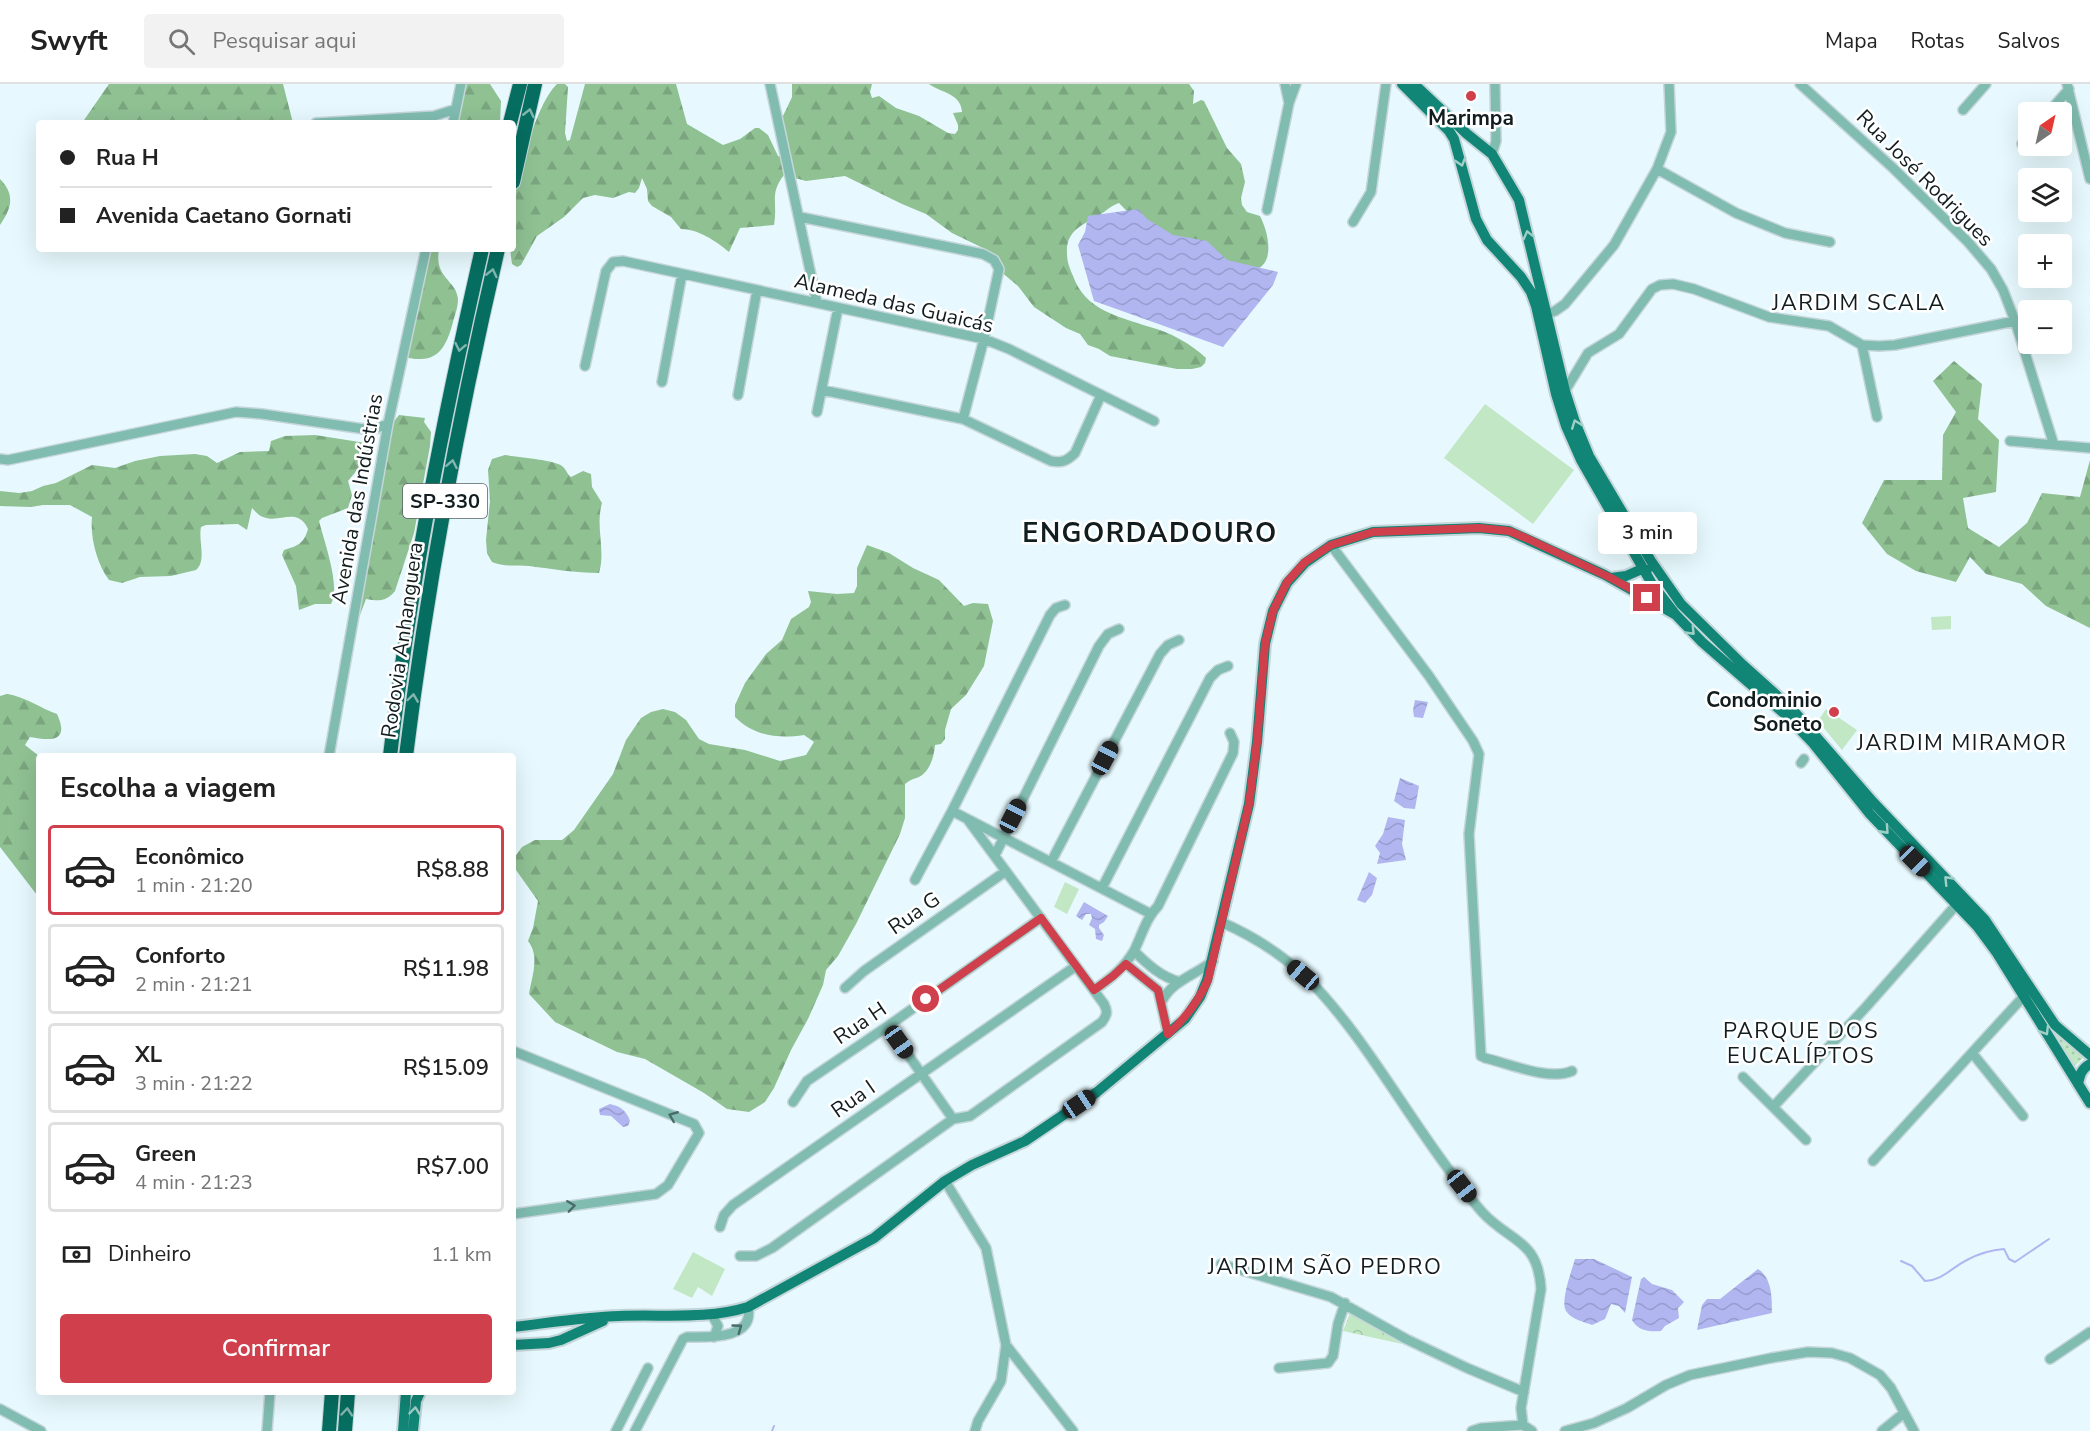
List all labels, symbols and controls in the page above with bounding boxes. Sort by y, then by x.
search box [144,14,564,68]
text: Swyft [30,22,108,60]
icon: search [165,25,198,58]
text: Pesquisar aqui [213,26,356,56]
text: Mapa [1825,27,1878,55]
text: Rotas [1911,27,1965,55]
text: Salvos [1998,27,2060,55]
marker: Marimpa [1464,89,1478,103]
north arrow [2018,102,2072,156]
map controls [2018,102,2072,354]
street label: Rua José Rodrigues [1850,103,2000,253]
place label: Marimpa [1428,104,1514,132]
one-way arrow [521,108,534,118]
text: Rua H [96,143,159,173]
one-way arrow [1454,156,1466,167]
button: layers [2018,168,2072,222]
text: Avenida Caetano Gornati [96,201,352,231]
one-way arrow [1523,230,1535,241]
button: + [2018,234,2072,288]
street label: Alameda das Guaicás [792,266,996,340]
one-way arrow [485,269,498,279]
district label: JARDIM SCALA [1771,288,1946,318]
button: − [2018,300,2072,354]
one-way arrow [454,342,467,352]
street label: Avenida das Indústrias [325,392,389,606]
one-way arrow [1571,419,1583,430]
one-way arrow [445,459,458,469]
road number: SP-330 [403,484,487,518]
callout: 3 min [1598,511,1696,553]
district label: ENGORDADOURO [1022,515,1278,552]
text: 3 min [1622,519,1673,546]
street label: Rodovia Anhanguera [374,540,430,740]
route end [1633,584,1660,611]
one-way arrow [1684,623,1695,634]
place label: Condominio Soneto [1706,686,1822,738]
one-way arrow [407,693,419,703]
marker: Condominio Soneto [1827,705,1841,719]
district label: JARDIM MIRAMOR [1856,728,2067,758]
car [1089,738,1121,778]
text: Escolha a viagem [60,770,276,807]
car [997,796,1029,836]
one-way arrow [1878,824,1889,834]
text: Econômico [135,842,244,872]
car [1896,842,1934,880]
icon: car [63,843,117,897]
text: R$8.88 [416,855,489,885]
text: 1 min · 21:20 [135,872,253,899]
one-way arrow [1944,877,1955,887]
street label: Rua G [882,885,946,941]
text: Conforto [135,941,225,971]
icon: car [63,942,117,996]
text: R$11.98 [403,954,489,984]
car [1283,957,1323,993]
text: 2 min · 21:21 [135,971,253,998]
route start [912,985,939,1012]
street label: Rua H [828,995,892,1051]
district label: PARQUE DOS EUCALÍPTOS [1723,1016,1879,1071]
car [881,1022,917,1062]
one-way arrow [2038,1025,2050,1035]
text: XL [135,1040,162,1070]
icon: car [63,1041,117,1095]
text: R$15.09 [403,1053,489,1083]
text: 3 min · 21:22 [135,1070,253,1097]
street label: Rua I [825,1074,881,1124]
car [1059,1086,1099,1122]
one-way arrow [668,1111,679,1123]
text: Green [135,1139,196,1169]
icon: car [63,1140,117,1194]
text: R$7.00 [416,1152,489,1182]
car [1444,1166,1480,1206]
text: 4 min · 21:23 [135,1169,253,1196]
one-way arrow [566,1200,576,1212]
icon: cash [60,1238,93,1271]
text: Dinheiro [108,1239,191,1269]
text: 1.1 km [431,1241,492,1268]
district label: JARDIM SÃO PEDRO [1207,1252,1442,1282]
button: Confirmar [60,1314,492,1383]
one-way arrow [731,1324,742,1335]
one-way arrow [340,1407,353,1416]
one-way arrow [408,1407,420,1416]

